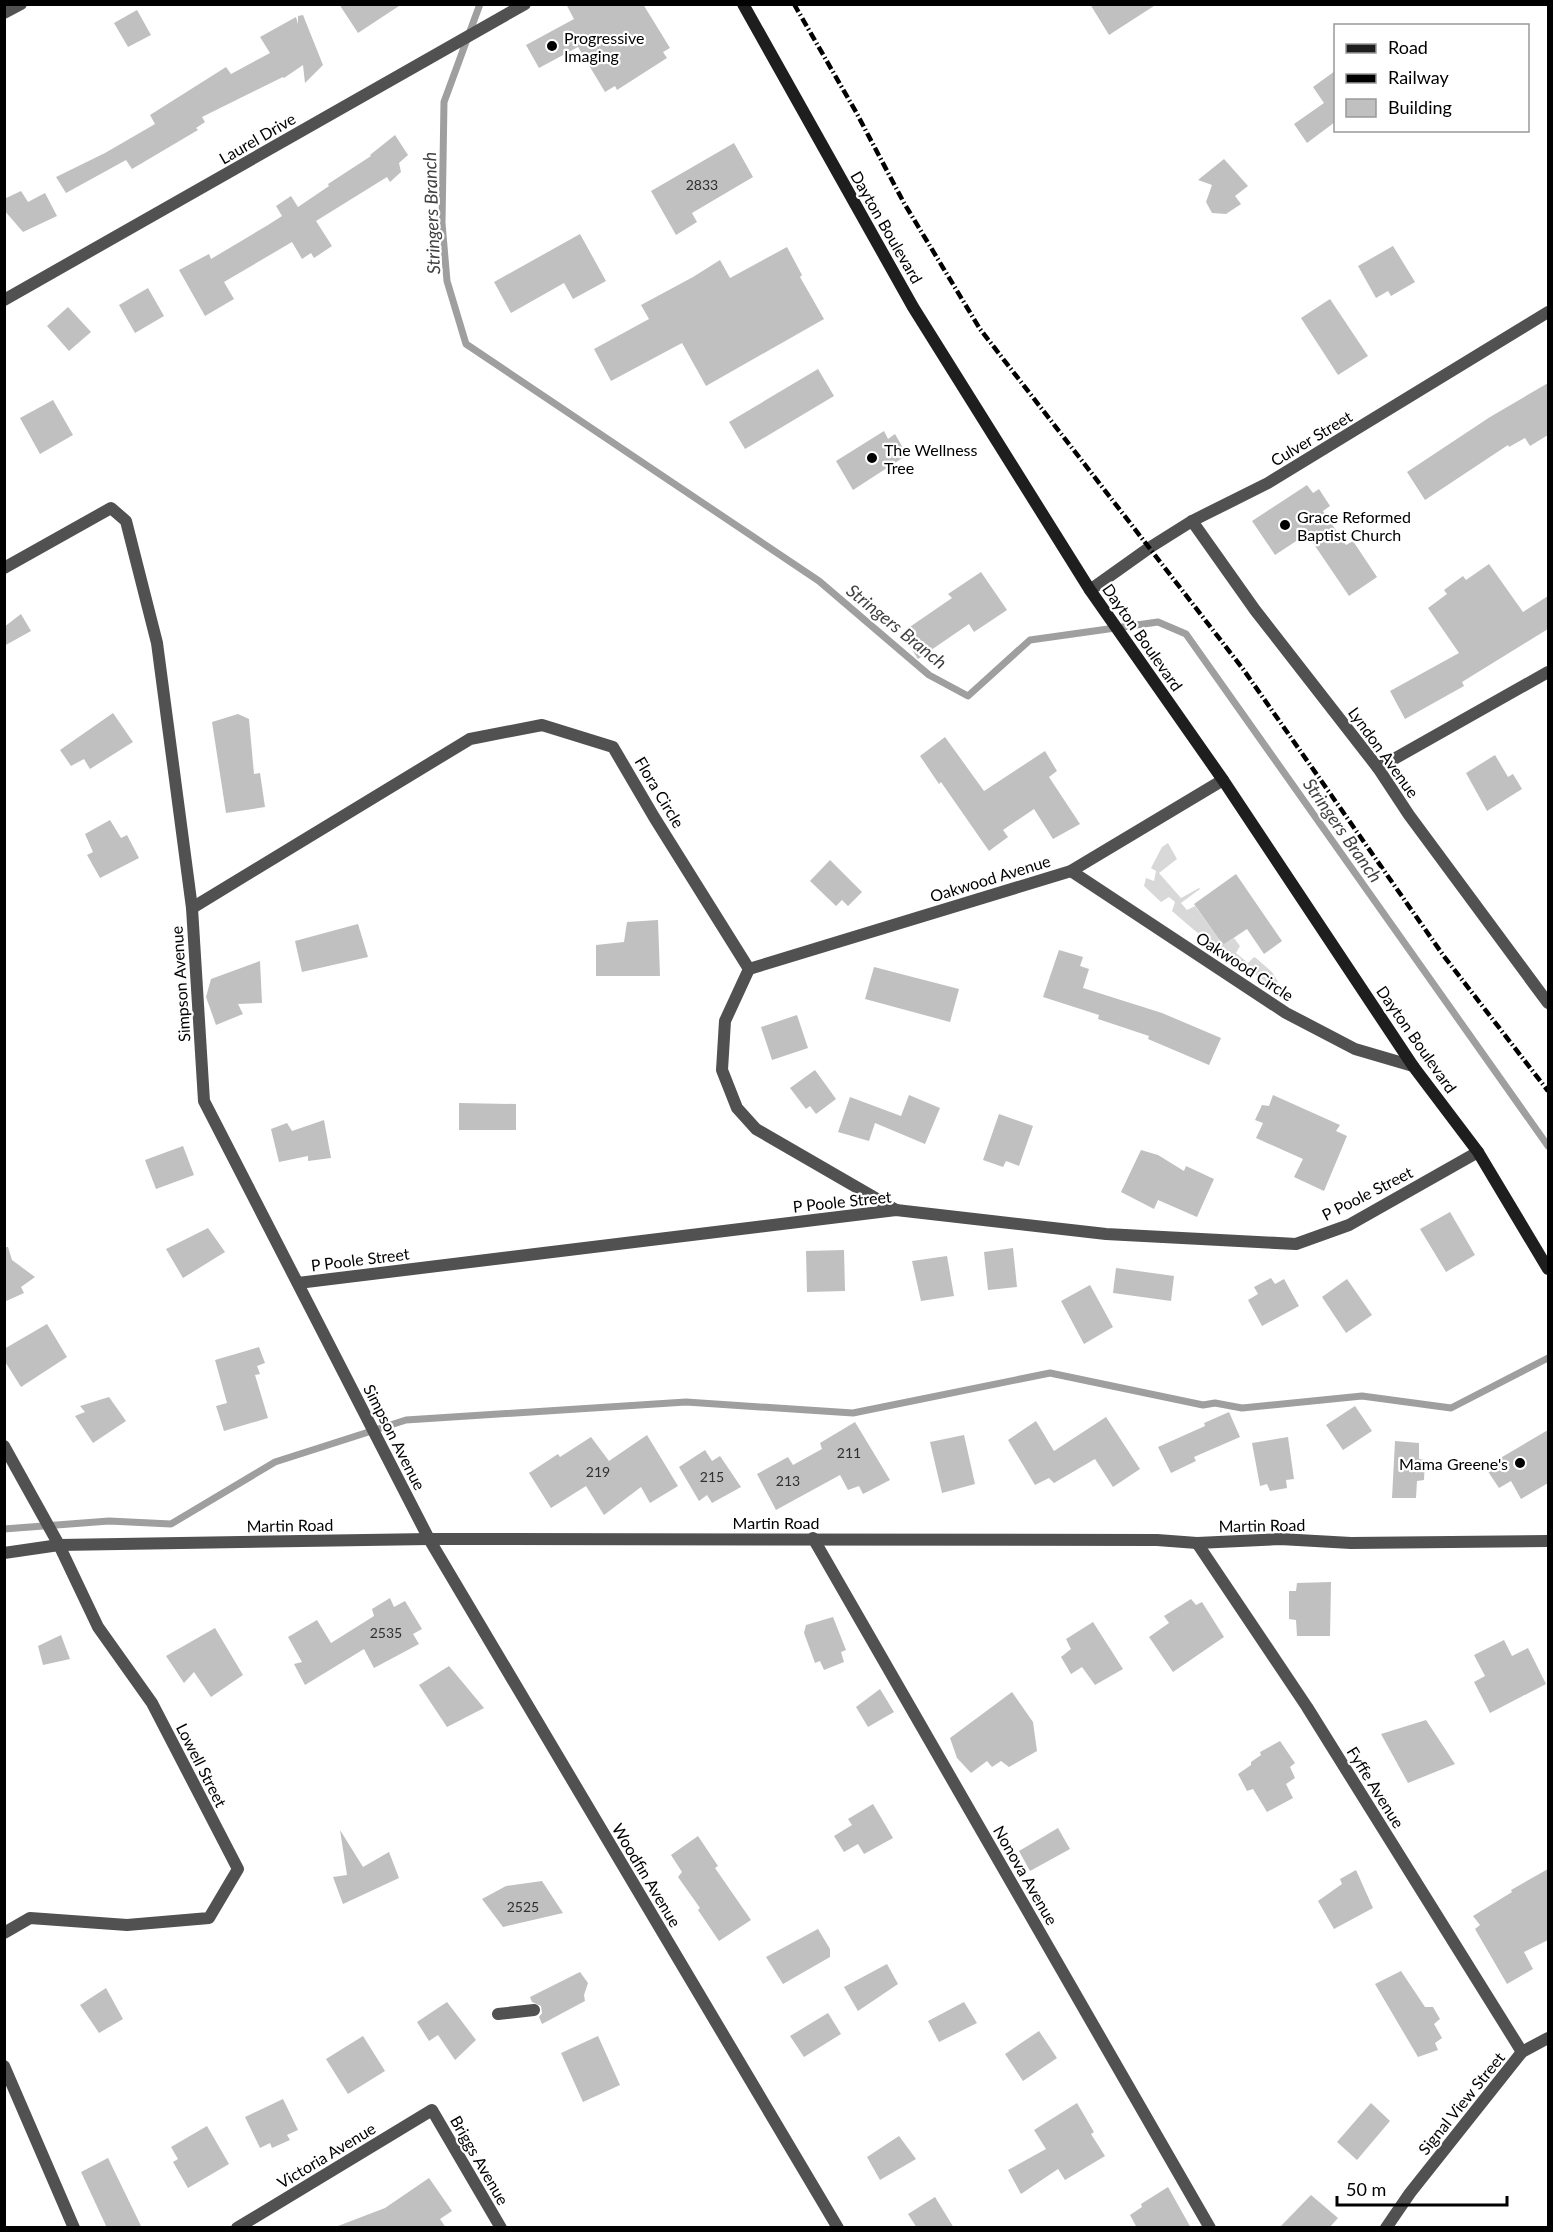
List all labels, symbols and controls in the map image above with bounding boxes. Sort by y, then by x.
legend [1334,24,1529,132]
place label: Progressive Imaging [564,28,644,65]
text: Road [1388,36,1428,58]
marker: Progressive Imaging [545,39,559,53]
text: Railway [1388,66,1449,88]
text: Building [1388,96,1452,118]
street label: Laurel Drive [215,109,299,167]
water label: Stringers Branch [418,151,444,275]
street label: Dayton Boulevard [847,167,927,287]
house number: 2833 [686,176,718,193]
street label: Culver Street [1267,406,1355,470]
place label: The Wellness Tree [884,440,978,477]
marker: The Wellness Tree [865,451,879,465]
place label: Grace Reformed Baptist Church [1297,507,1411,544]
marker: Grace Reformed Baptist Church [1278,518,1292,532]
water label: Stringers Branch [843,579,951,673]
street label: Dayton Boulevard [1099,580,1187,694]
street label: Lyndon Avenue [1345,703,1423,801]
street label: Flora Circle [631,753,689,831]
water label: Stringers Branch [1299,774,1387,886]
street label: Oakwood Avenue [928,851,1052,905]
street label: Simpson Avenue [166,925,194,1043]
street label: Oakwood Circle [1193,927,1297,1005]
street label: Dayton Boulevard [1373,982,1461,1096]
street label: P Poole Street [1319,1162,1416,1224]
street label: P Poole Street [792,1186,892,1216]
street label: P Poole Street [310,1244,411,1274]
street label: Simpson Avenue [360,1381,430,1493]
house number: 211 [837,1444,861,1461]
place label: Mama Greene's [1399,1454,1508,1473]
marker: Mama Greene's [1513,1456,1527,1470]
house number: 219 [586,1463,610,1480]
house number: 215 [700,1468,724,1485]
house number: 213 [776,1472,800,1489]
street label: Martin Road [733,1513,819,1532]
street label: Martin Road [246,1515,334,1535]
street label: Martin Road [1218,1515,1306,1535]
house number: 2535 [370,1624,402,1641]
street label: Lowell Street [173,1720,231,1810]
street label: Fyffe Avenue [1343,1743,1409,1831]
street label: Woodfin Avenue [609,1820,685,1930]
street label: Nonova Avenue [990,1822,1062,1928]
house number: 2525 [507,1898,539,1915]
street label: Signal View Street [1414,2048,1508,2158]
street label: Briggs Avenue [447,2112,513,2208]
street label: Victoria Avenue [273,2118,379,2192]
scale bar [1337,2169,1506,2207]
text: 50 m [1346,2178,1386,2200]

